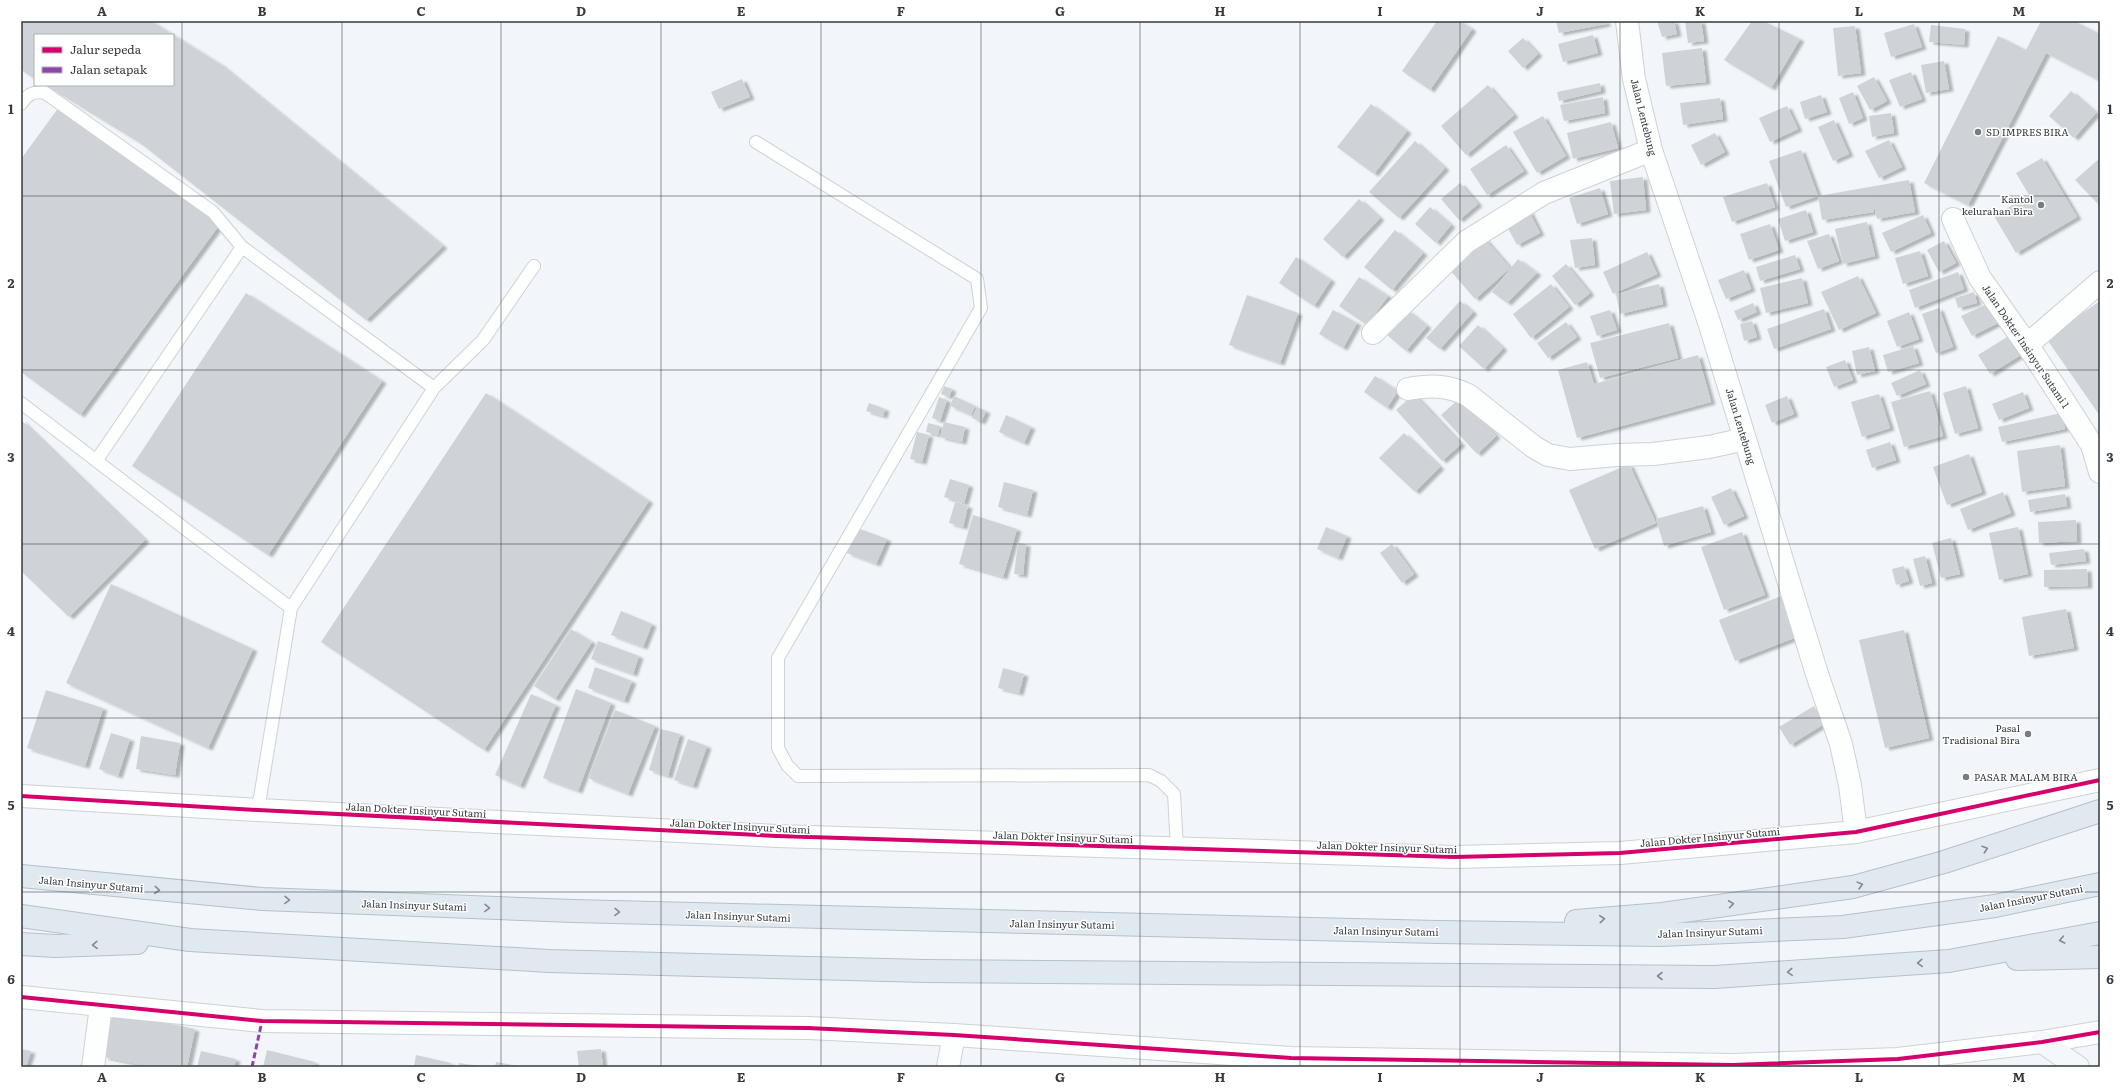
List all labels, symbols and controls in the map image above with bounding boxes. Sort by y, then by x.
text: A [97,1,107,20]
text: B [258,1,267,20]
text: C [416,1,426,20]
text: D [576,1,586,20]
text: E [737,1,746,20]
text: F [897,1,905,20]
text: G [1055,1,1065,20]
text: H [1215,1,1226,20]
text: I [1377,1,1383,20]
text: J [1536,1,1544,20]
text: K [1695,1,1706,20]
text: L [1855,1,1863,20]
text: M [2013,1,2026,20]
legend [34,34,174,86]
text: Jalur sepeda [70,40,142,58]
text: Jalan setapak [70,60,148,78]
street label: Jalan Lentebung [1628,77,1661,157]
text: 1 [8,99,14,118]
text: 1 [2107,99,2113,118]
place label: SD IMPRES BIRA [1986,124,2069,139]
marker: SD IMPRES BIRA [1973,127,1983,137]
place label: Kantol kelurahan Bira [1962,191,2034,218]
marker: Kantol kelurahan Bira [2036,200,2046,210]
text: 2 [8,273,15,292]
text: 2 [2107,273,2114,292]
street label: Jalan Dokter Insinyur Sutami 1 [1979,281,2074,411]
street label: Jalan Lentebung [1723,386,1760,466]
text: 3 [7,447,15,466]
text: 3 [2106,447,2114,466]
text: 4 [7,621,15,640]
text: 4 [2106,621,2114,640]
place label: Pasal Tradisional Bira [1942,720,2021,747]
marker: Pasal Tradisional Bira [2023,729,2033,739]
place label: PASAR MALAM BIRA [1974,769,2078,784]
marker: PASAR MALAM BIRA [1961,772,1971,782]
text: 5 [7,795,15,814]
text: 5 [2106,795,2114,814]
street label: Jalan Dokter Insinyur Sutami [345,798,487,821]
street label: Jalan Dokter Insinyur Sutami [669,814,811,837]
street label: Jalan Dokter Insinyur Sutami [1639,823,1781,850]
street label: Jalan Dokter Insinyur Sutami [993,827,1134,846]
street label: Jalan Dokter Insinyur Sutami [1317,837,1458,856]
one-way arrow [1981,845,1988,854]
street label: Jalan Insinyur Sutami [38,871,145,896]
street label: Jalan Insinyur Sutami [1978,880,2085,915]
one-way arrow [1856,881,1863,890]
one-way arrow [154,885,160,894]
street label: Jalan Insinyur Sutami [361,895,468,914]
one-way arrow [284,896,290,905]
one-way arrow [1728,900,1734,909]
one-way arrow [484,904,490,912]
street label: Jalan Insinyur Sutami [685,906,792,925]
one-way arrow [614,908,620,917]
one-way arrow [1599,914,1605,923]
street label: Jalan Insinyur Sutami [1009,915,1115,932]
street label: Jalan Insinyur Sutami [1333,922,1439,939]
street label: Jalan Insinyur Sutami [1657,922,1764,941]
one-way arrow [2059,935,2065,944]
one-way arrow [92,940,98,949]
one-way arrow [1917,958,1923,967]
one-way arrow [1787,967,1793,976]
text: 6 [7,969,15,988]
text: 6 [2106,969,2114,988]
one-way arrow [1657,972,1663,980]
text: A [97,1067,107,1086]
text: B [258,1067,267,1086]
text: C [416,1067,426,1086]
text: D [576,1067,586,1086]
text: E [737,1067,746,1086]
text: F [897,1067,905,1086]
text: G [1055,1067,1065,1086]
text: H [1215,1067,1226,1086]
text: I [1377,1067,1383,1086]
text: J [1536,1067,1544,1086]
text: K [1695,1067,1706,1086]
text: L [1855,1067,1863,1086]
text: M [2013,1067,2026,1086]

